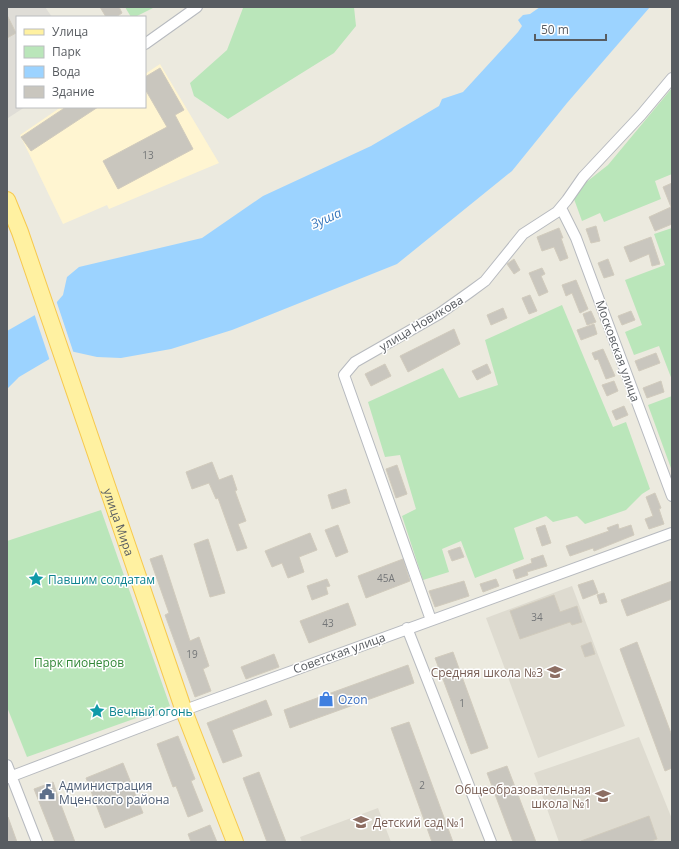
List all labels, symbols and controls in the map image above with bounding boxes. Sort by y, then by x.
legend [16,16,146,108]
scale bar [535,16,606,42]
text: 50 m [541,21,569,38]
text: Улица [52,23,88,40]
text: Парк [52,43,82,60]
text: Вода [52,63,81,80]
text: Здание [52,83,95,100]
house number: 13 [142,148,154,162]
water label: Зуша [307,203,345,233]
street label: улица Новикова [376,291,466,355]
street label: Московская улица [592,298,644,404]
street label: улица Мира [100,486,139,558]
place icon: Павшим солдатам [27,570,45,588]
place label: Павшим солдатам [48,571,155,588]
house number: 45А [377,571,396,585]
house number: 34 [531,610,543,624]
house number: 43 [322,616,334,630]
street label: Советская улица [290,628,388,678]
house number: 19 [186,647,198,661]
park label: Парк пионеров [34,654,124,671]
school or university icon: Средняя школа №3 [546,663,564,681]
place label: Средняя школа №3 [431,664,543,681]
shop icon: Ozon [317,690,335,708]
place label: Ozon [338,691,368,708]
house number: 1 [459,696,465,710]
place icon: Вечный огонь [88,702,106,720]
place label: Вечный огонь [109,703,193,720]
place label: Администрация Мценского района [59,777,169,808]
house number: 2 [419,778,425,792]
place label: Общеобразовательная школа №1 [455,781,591,812]
public building icon: Администрация Мценского района [38,783,56,801]
school or university icon: Общеобразовательная школа №1 [594,787,612,805]
school or university icon: Детский сад №1 [352,813,370,831]
place label: Детский сад №1 [373,814,465,831]

